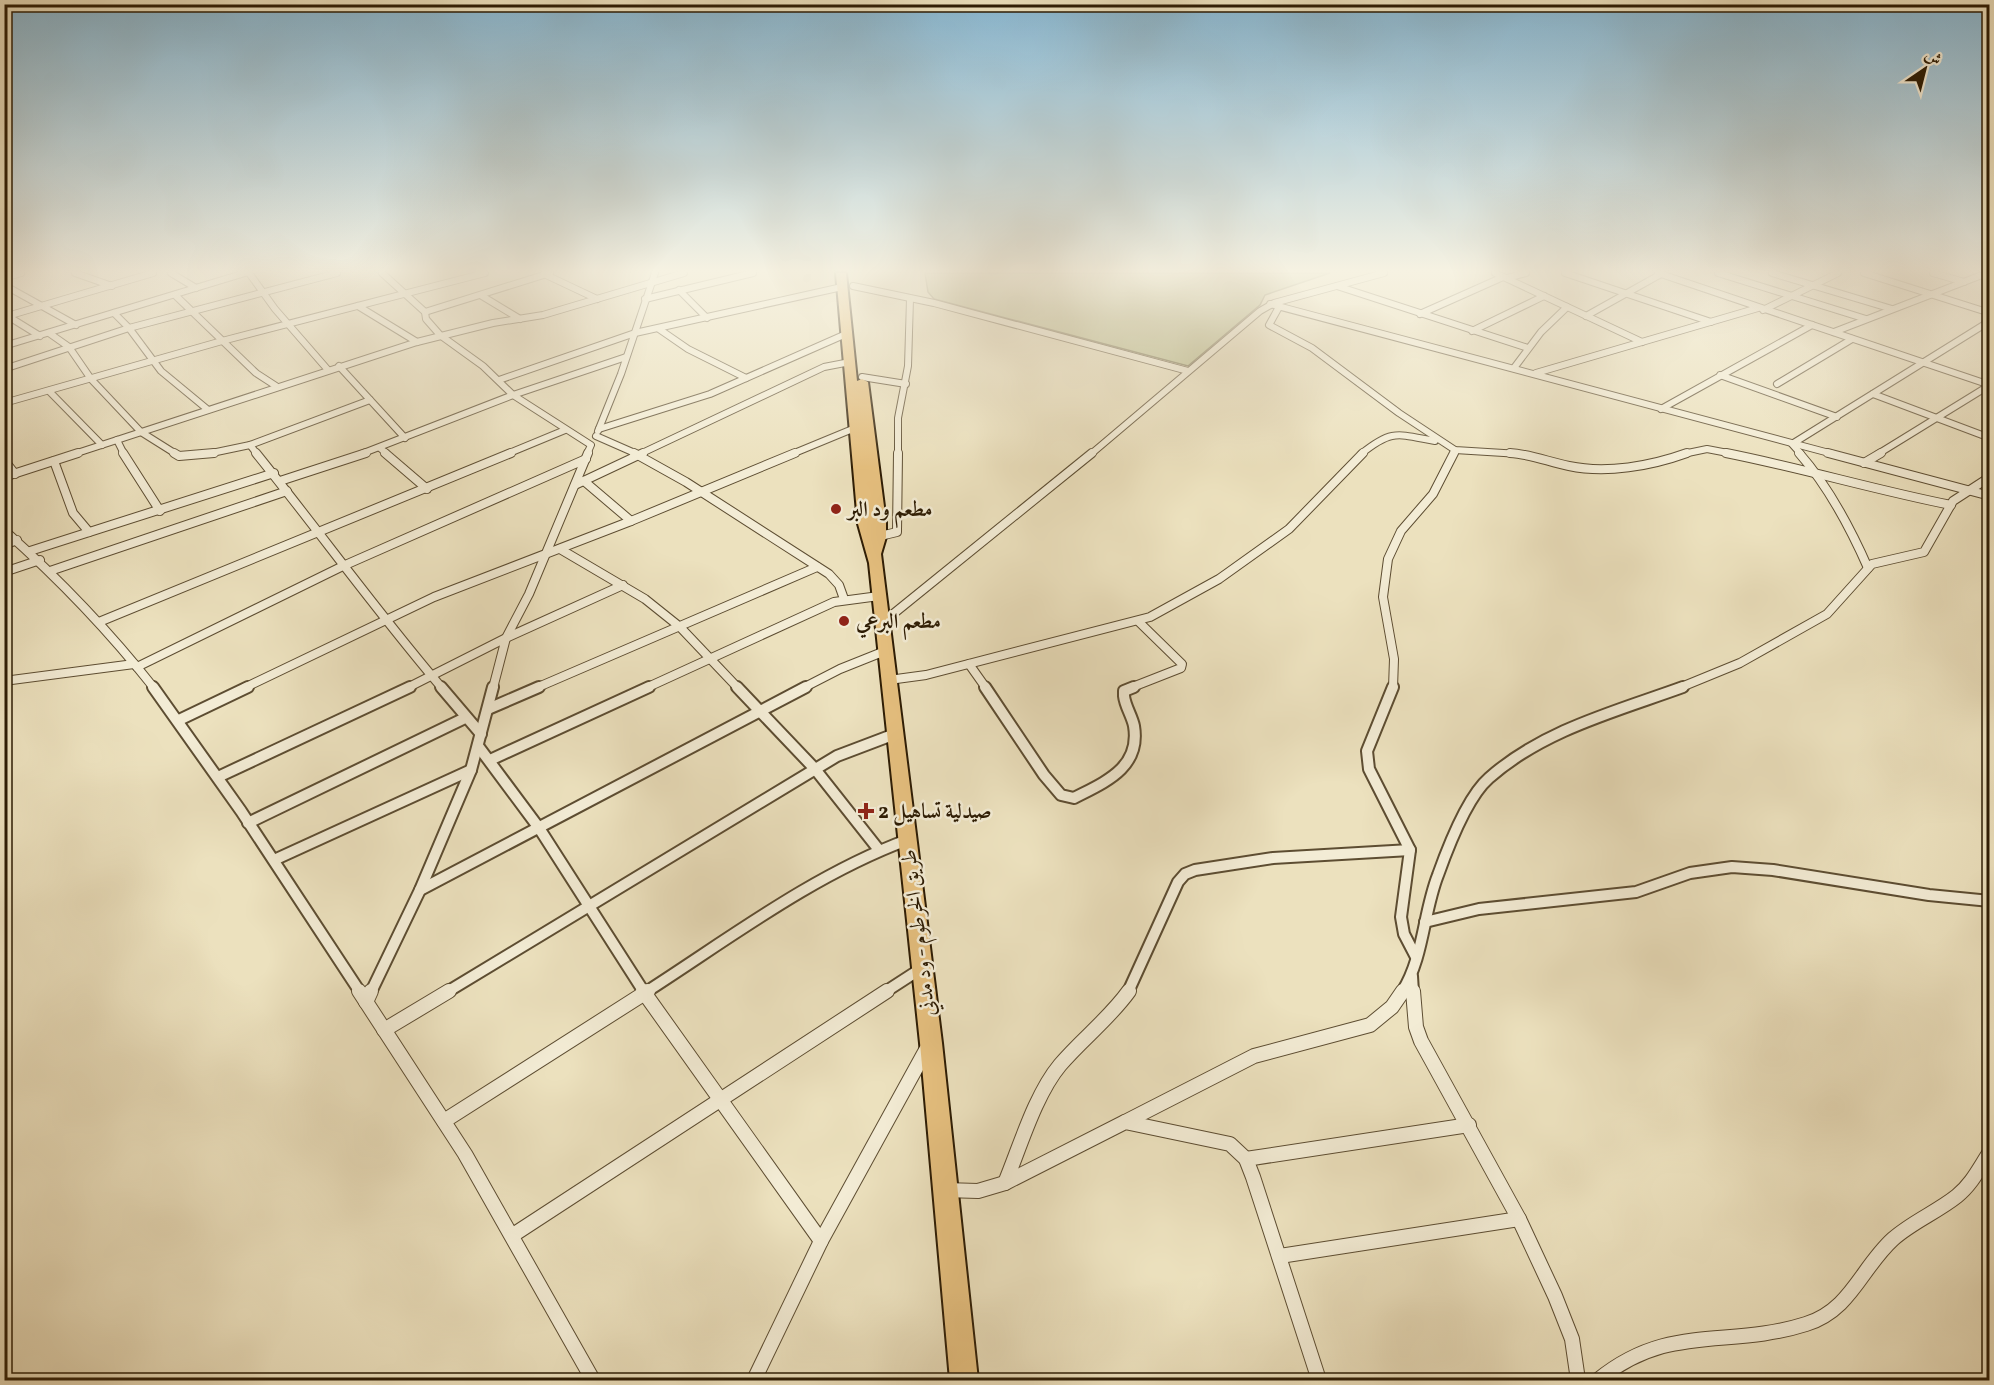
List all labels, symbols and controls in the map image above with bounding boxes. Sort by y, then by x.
north arrow [1895,39,1955,99]
text: ش [1920,45,1945,72]
place label: مطعم ود البر [846,496,932,528]
marker: مطعم ود البر [829,502,843,516]
place label: مطعم البرعي [855,608,941,640]
marker: مطعم البرعي [837,614,851,628]
place label: صيدلية تساهيل 2 [878,798,992,827]
marker: صيدلية تساهيل 2 [859,804,873,818]
street label: طريق الخرطوم - ود مدني [895,847,946,1018]

